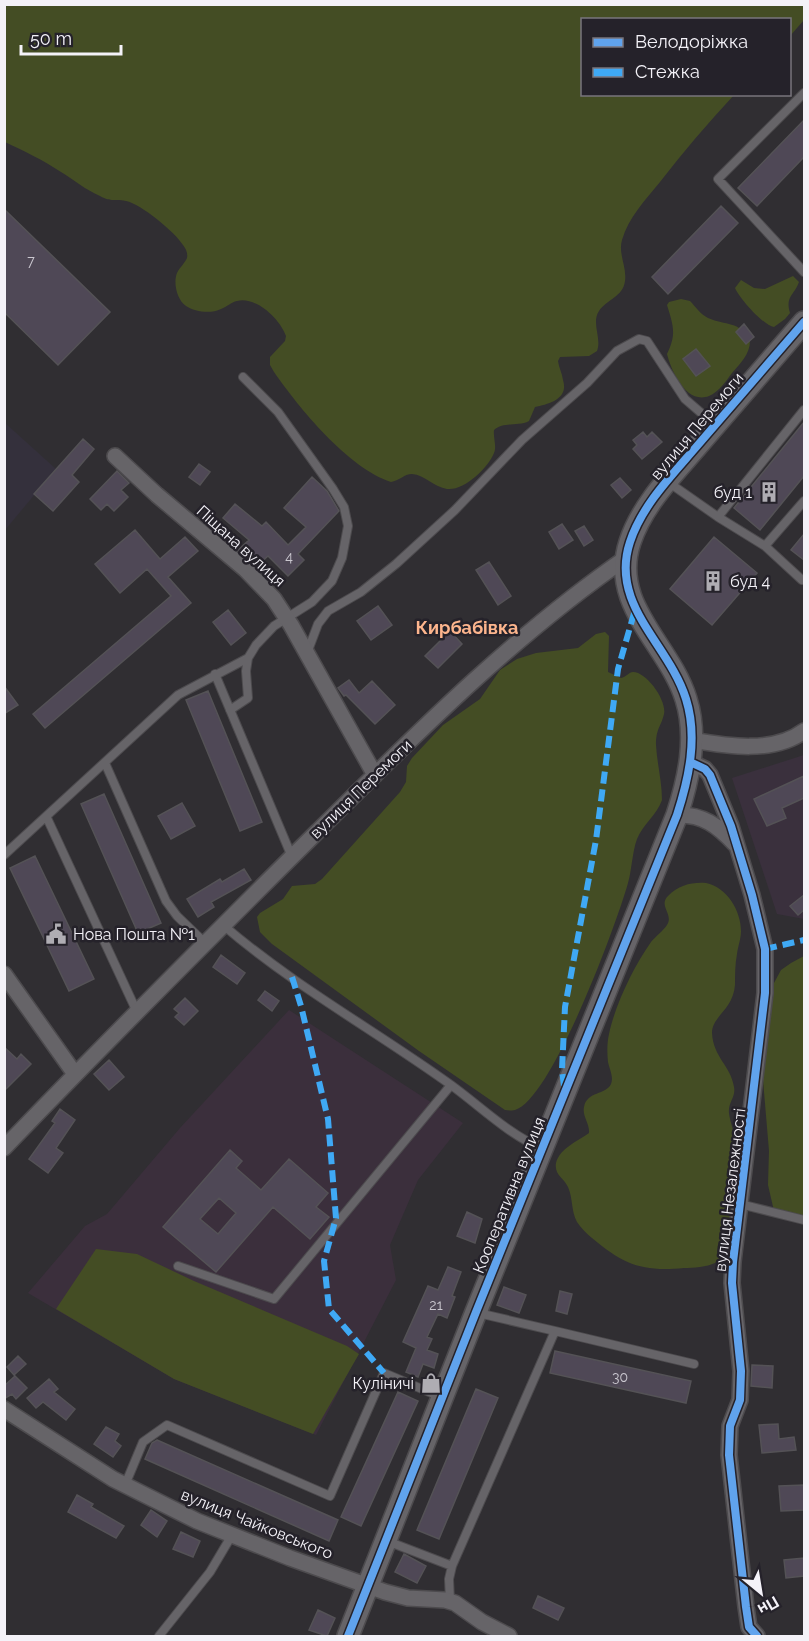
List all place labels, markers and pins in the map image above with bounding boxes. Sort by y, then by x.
building icon: буд 1 [757,480,781,504]
place label: буд 1 [714,483,752,502]
building icon: буд 4 [701,569,725,593]
place label: буд 4 [730,572,770,591]
public building icon: Нова Пошта №1 [44,922,68,946]
place label: Нова Пошта №1 [73,925,195,944]
shop icon: Куліничі [419,1371,443,1395]
place label: Куліничі [353,1374,414,1393]

